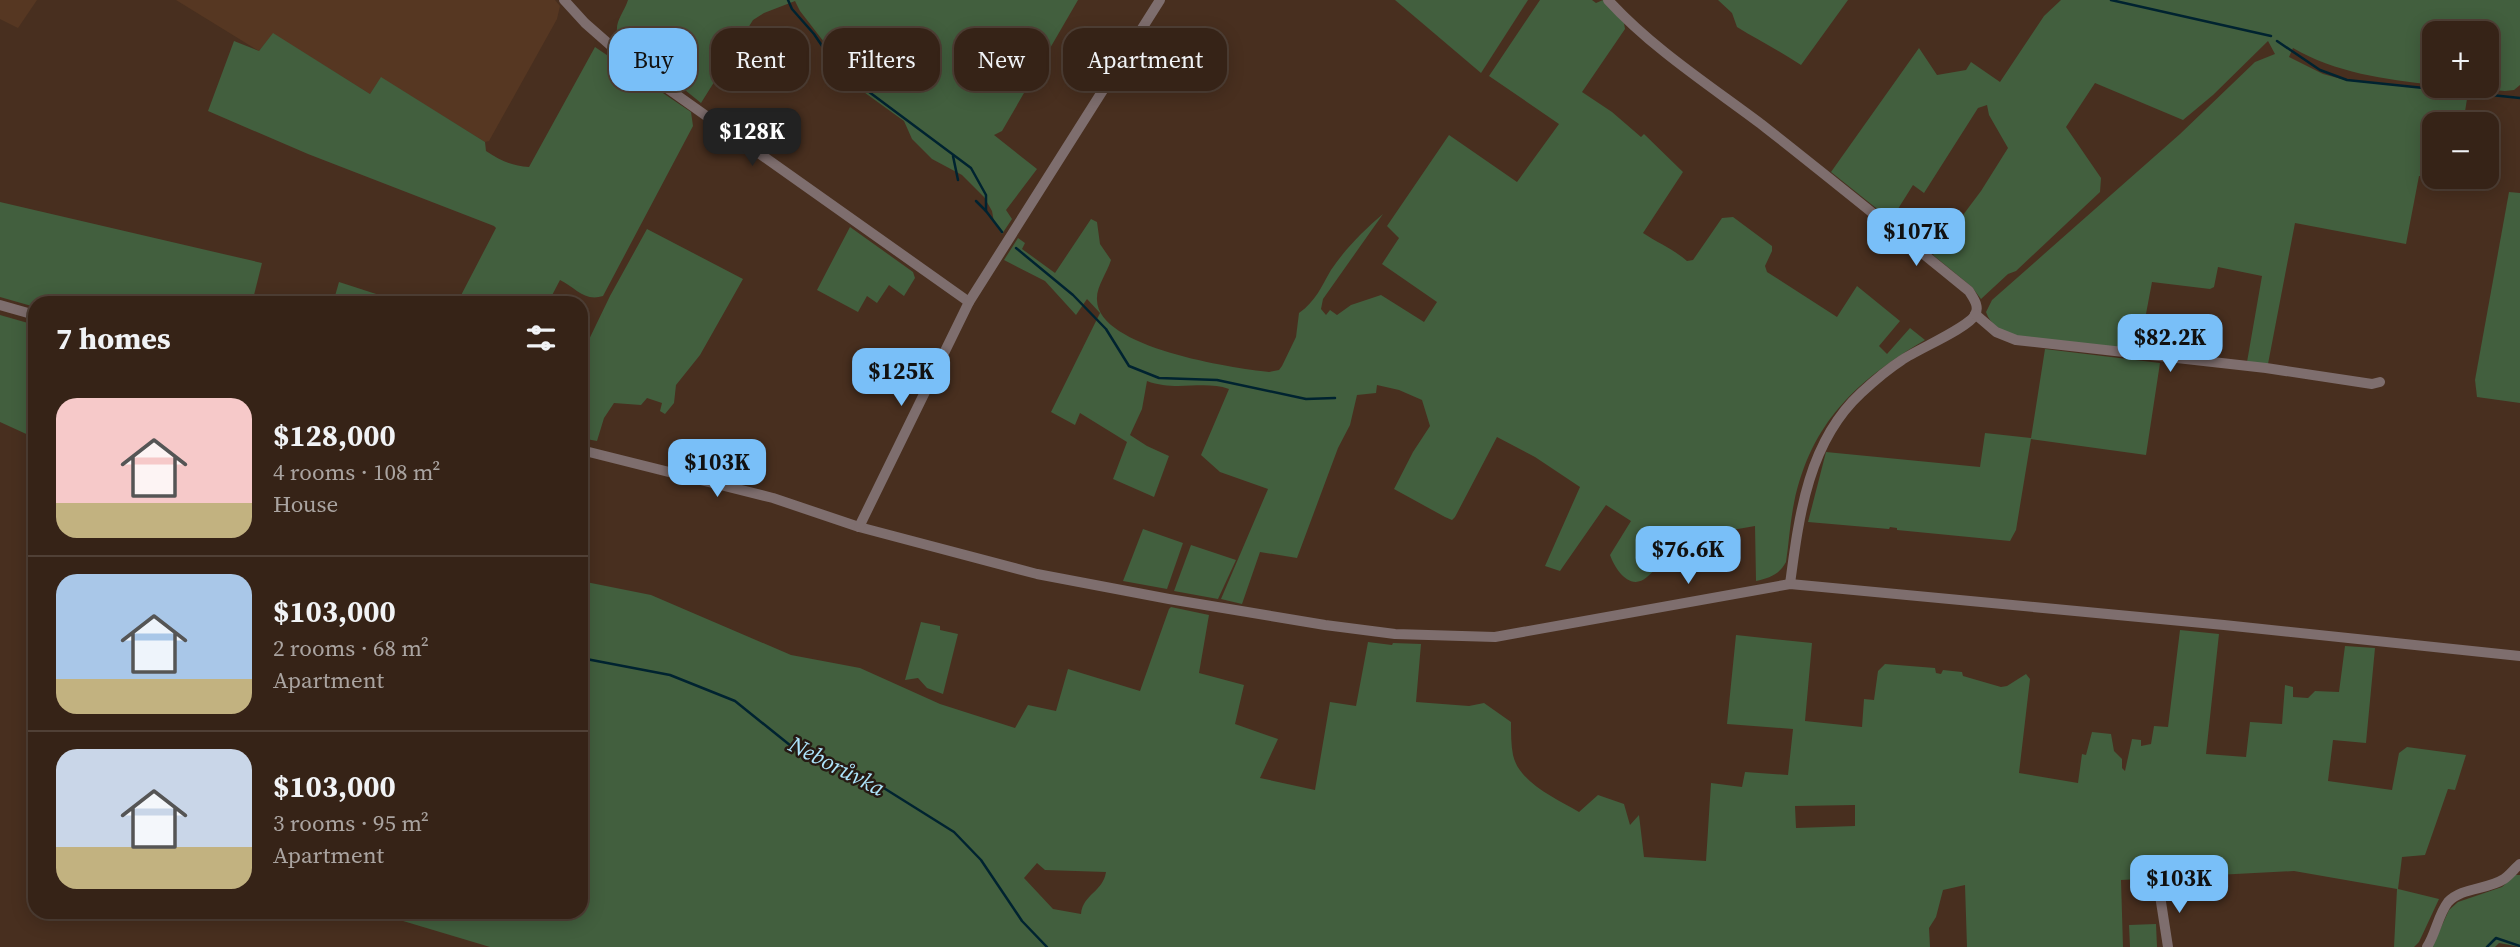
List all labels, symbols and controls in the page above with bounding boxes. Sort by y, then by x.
map controls [2422,21,2499,189]
button: + [2422,21,2499,98]
chip: Buy [609,28,697,91]
chip: Rent [711,28,809,91]
chip: Filters [823,28,940,91]
chip: New [954,28,1049,91]
chip: Apartment [1063,28,1227,91]
pin: $128K [703,108,801,168]
button: − [2422,112,2499,189]
text: $128K [719,115,785,147]
pin: $107K [1867,208,1965,268]
text: $107K [1883,215,1949,247]
pin: $82.2K [2113,314,2227,374]
text: 7 homes [56,318,171,359]
icon: filters [522,319,560,357]
text: $82.2K [2134,321,2206,353]
pin: $125K [852,348,950,408]
text: $125K [868,355,934,387]
text: $128,000 [273,415,396,456]
icon: home [112,426,196,510]
pin: $103K [668,440,766,499]
text: $103K [684,446,750,478]
text: 4 rooms · 108 m² [273,456,440,488]
text: House [273,488,338,520]
pin: $76.6K [1631,526,1745,586]
text: $76.6K [1652,533,1724,565]
text: $103,000 [273,591,396,632]
icon: home [112,602,196,686]
text: 2 rooms · 68 m² [273,632,429,664]
text: Apartment [273,664,384,696]
water label: Neborůvka [783,728,891,804]
text: $103,000 [273,766,396,807]
icon: home [112,777,196,861]
text: 3 rooms · 95 m² [273,807,429,839]
text: Apartment [273,839,384,871]
pin: $103K [2130,856,2228,915]
text: $103K [2146,862,2212,894]

